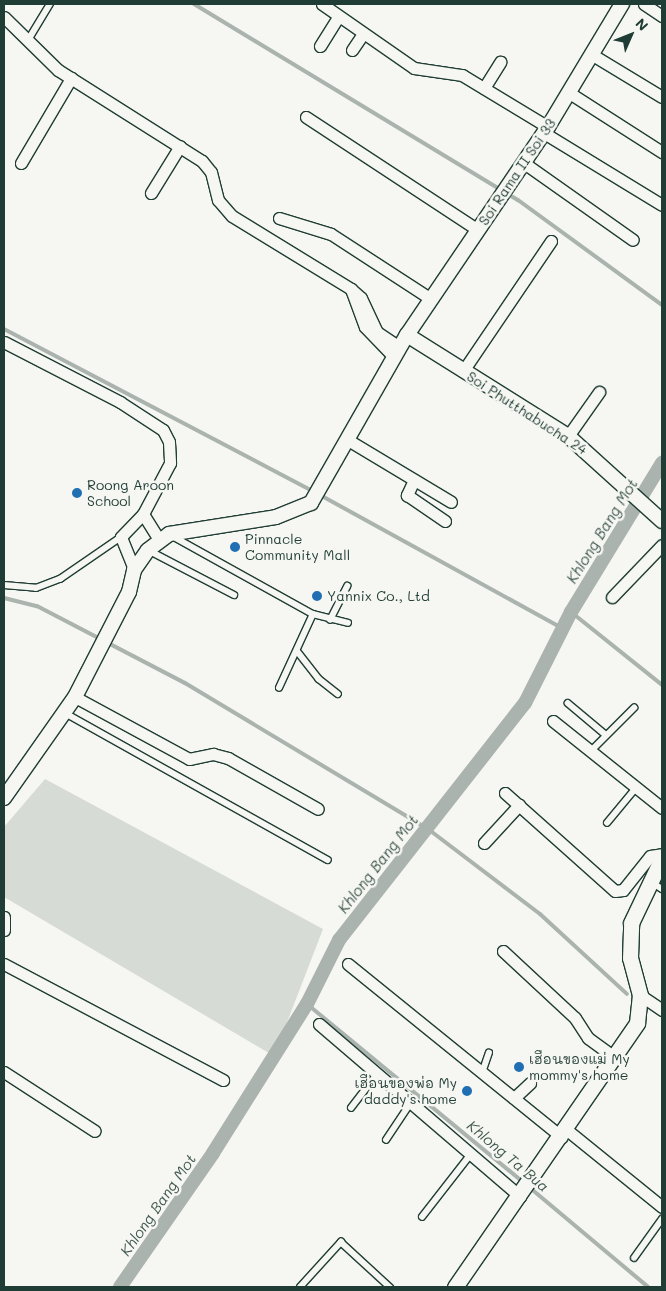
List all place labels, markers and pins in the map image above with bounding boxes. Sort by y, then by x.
place label: Roong Aroon School [87,477,174,510]
marker: Roong Aroon School [71,487,83,499]
place label: Pinnacle Community Mall [245,531,350,564]
marker: Pinnacle Community Mall [229,541,241,553]
place label: Yannix Co., Ltd [327,588,430,604]
marker: Yannix Co., Ltd [311,590,323,602]
place label: เฮือนของแม่ My mommy's home [529,1051,630,1084]
marker: เฮือนของแม่ My mommy's home [513,1061,525,1073]
place label: เฮือนของพ่อ My daddy's home [355,1075,457,1108]
marker: เฮือนของพ่อ My daddy's home [461,1085,473,1097]

